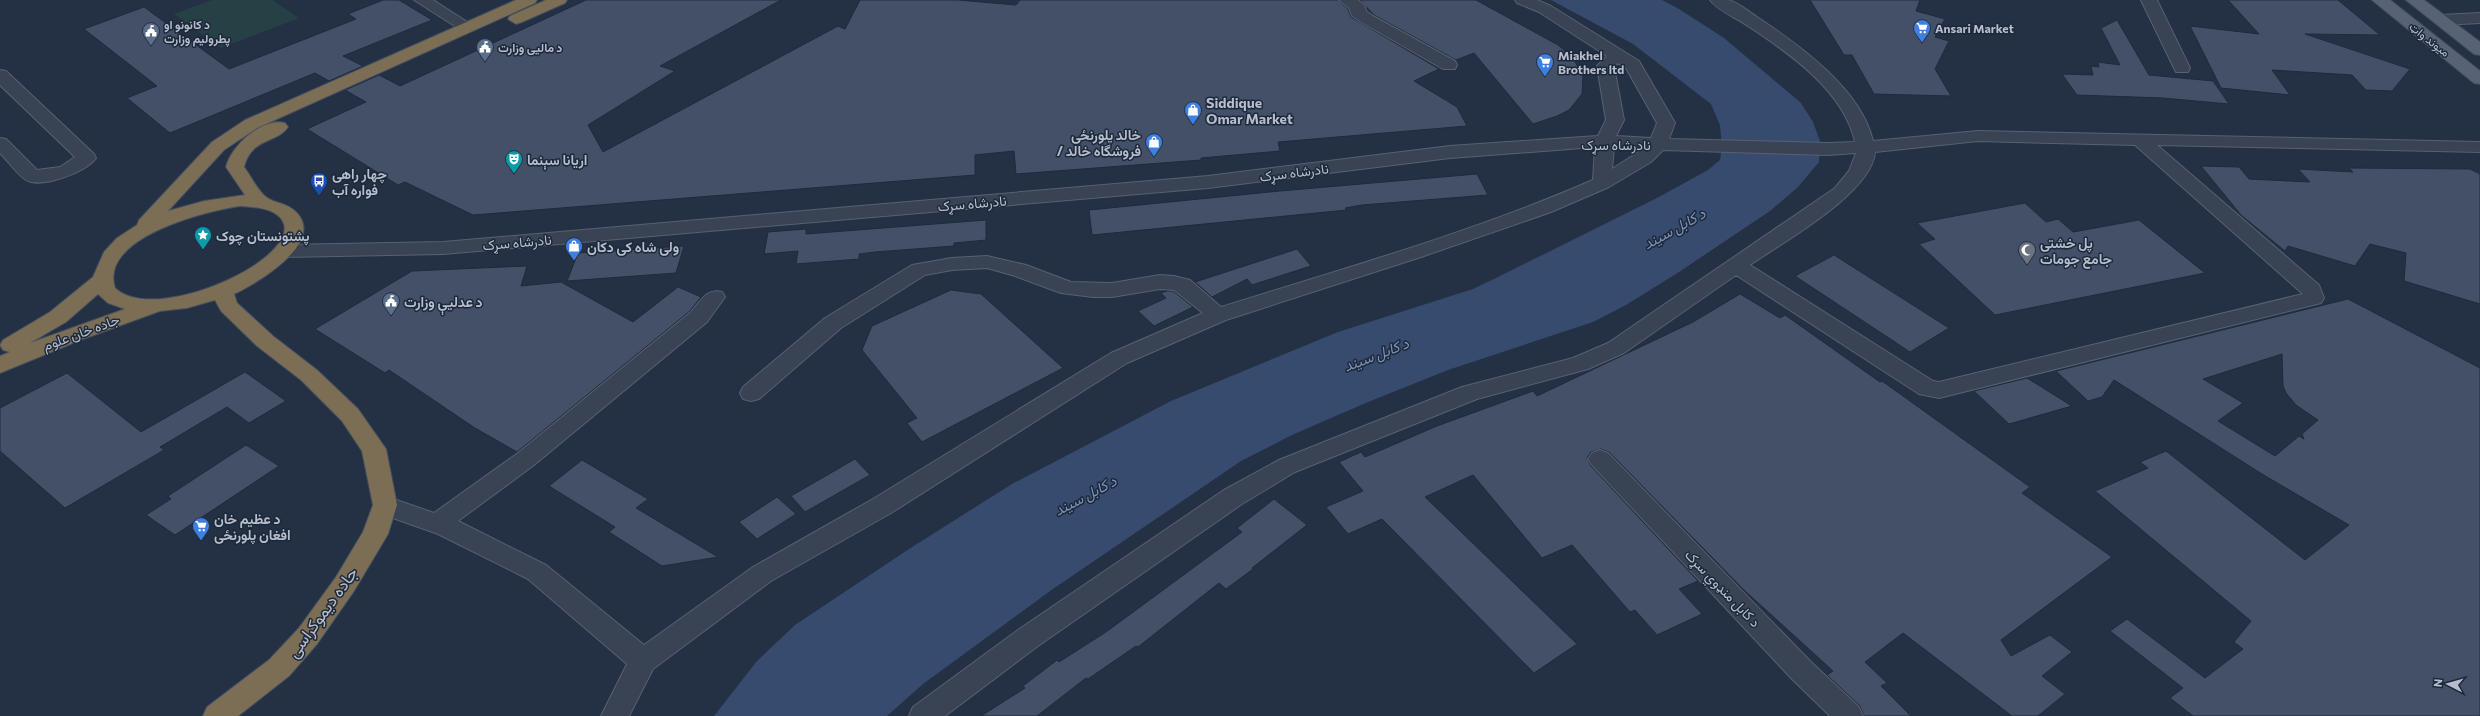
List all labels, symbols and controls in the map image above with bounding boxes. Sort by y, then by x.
place label: د کانونو او پطرولیم وزارت [164,17,231,47]
supermarket icon: Ansari Market [1912,18,1932,43]
street label: میوند واټ [2406,19,2453,61]
public building icon: د کانونو او پطرولیم وزارت [141,21,161,46]
place label: Ansari Market [1935,21,2014,35]
public building icon: د مالیی وزارت [475,37,495,62]
place label: د مالیی وزارت [498,40,562,56]
place label: Miakhel Brothers ltd [1558,48,1624,76]
supermarket icon: Miakhel Brothers ltd [1535,52,1555,77]
place label: Siddique Omar Market [1206,94,1293,127]
shop icon: Siddique Omar Market [1183,100,1203,125]
place label: خالد پلورنځی / فروشگاه خالد [1057,126,1141,160]
shop icon: خالد پلورنځی / فروشگاه خالد [1144,132,1164,157]
street label: نادرشاه سړک [1581,136,1651,155]
theatre icon: اريانا سېنما [504,149,524,174]
place label: اريانا سېنما [527,151,587,170]
street label: نادرشاه سړک [1259,159,1330,187]
place label: چهار راهی فواره آب [332,165,387,199]
bus stop icon: چهار راهی فواره آب [309,171,329,196]
street label: نادرشاه سړک [937,192,1007,216]
water label: د کابل سيند [1640,203,1709,253]
place icon: پشتونستان چوک [193,225,213,250]
place label: پشتونستان چوک [216,227,310,246]
street label: نادرشاه سړک [482,231,552,255]
place label: پل خشتی جامع جومات [2040,234,2112,269]
shop icon: ولی شاہ کی دکان [564,236,584,261]
place label: ولی شاہ کی دکان [587,238,679,256]
mosque icon: پل خشتی جامع جومات [2017,240,2037,265]
public building icon: د عدلیې وزارت [381,291,401,316]
place label: د عدلیې وزارت [404,293,483,316]
street label: جادہ خان علوم [40,310,122,355]
water label: د کابل سيند [1341,333,1412,376]
water label: د کابل سيند [1051,471,1121,520]
place label: د عظیم خان افغان پلورنځی [214,510,291,545]
supermarket icon: د عظیم خان افغان پلورنځی [191,516,211,541]
street label: د کابل منډوي سړک [1679,546,1764,633]
street label: جاده دیموکراسی [282,562,363,662]
north arrow [2428,664,2468,704]
text: N [2431,678,2444,688]

